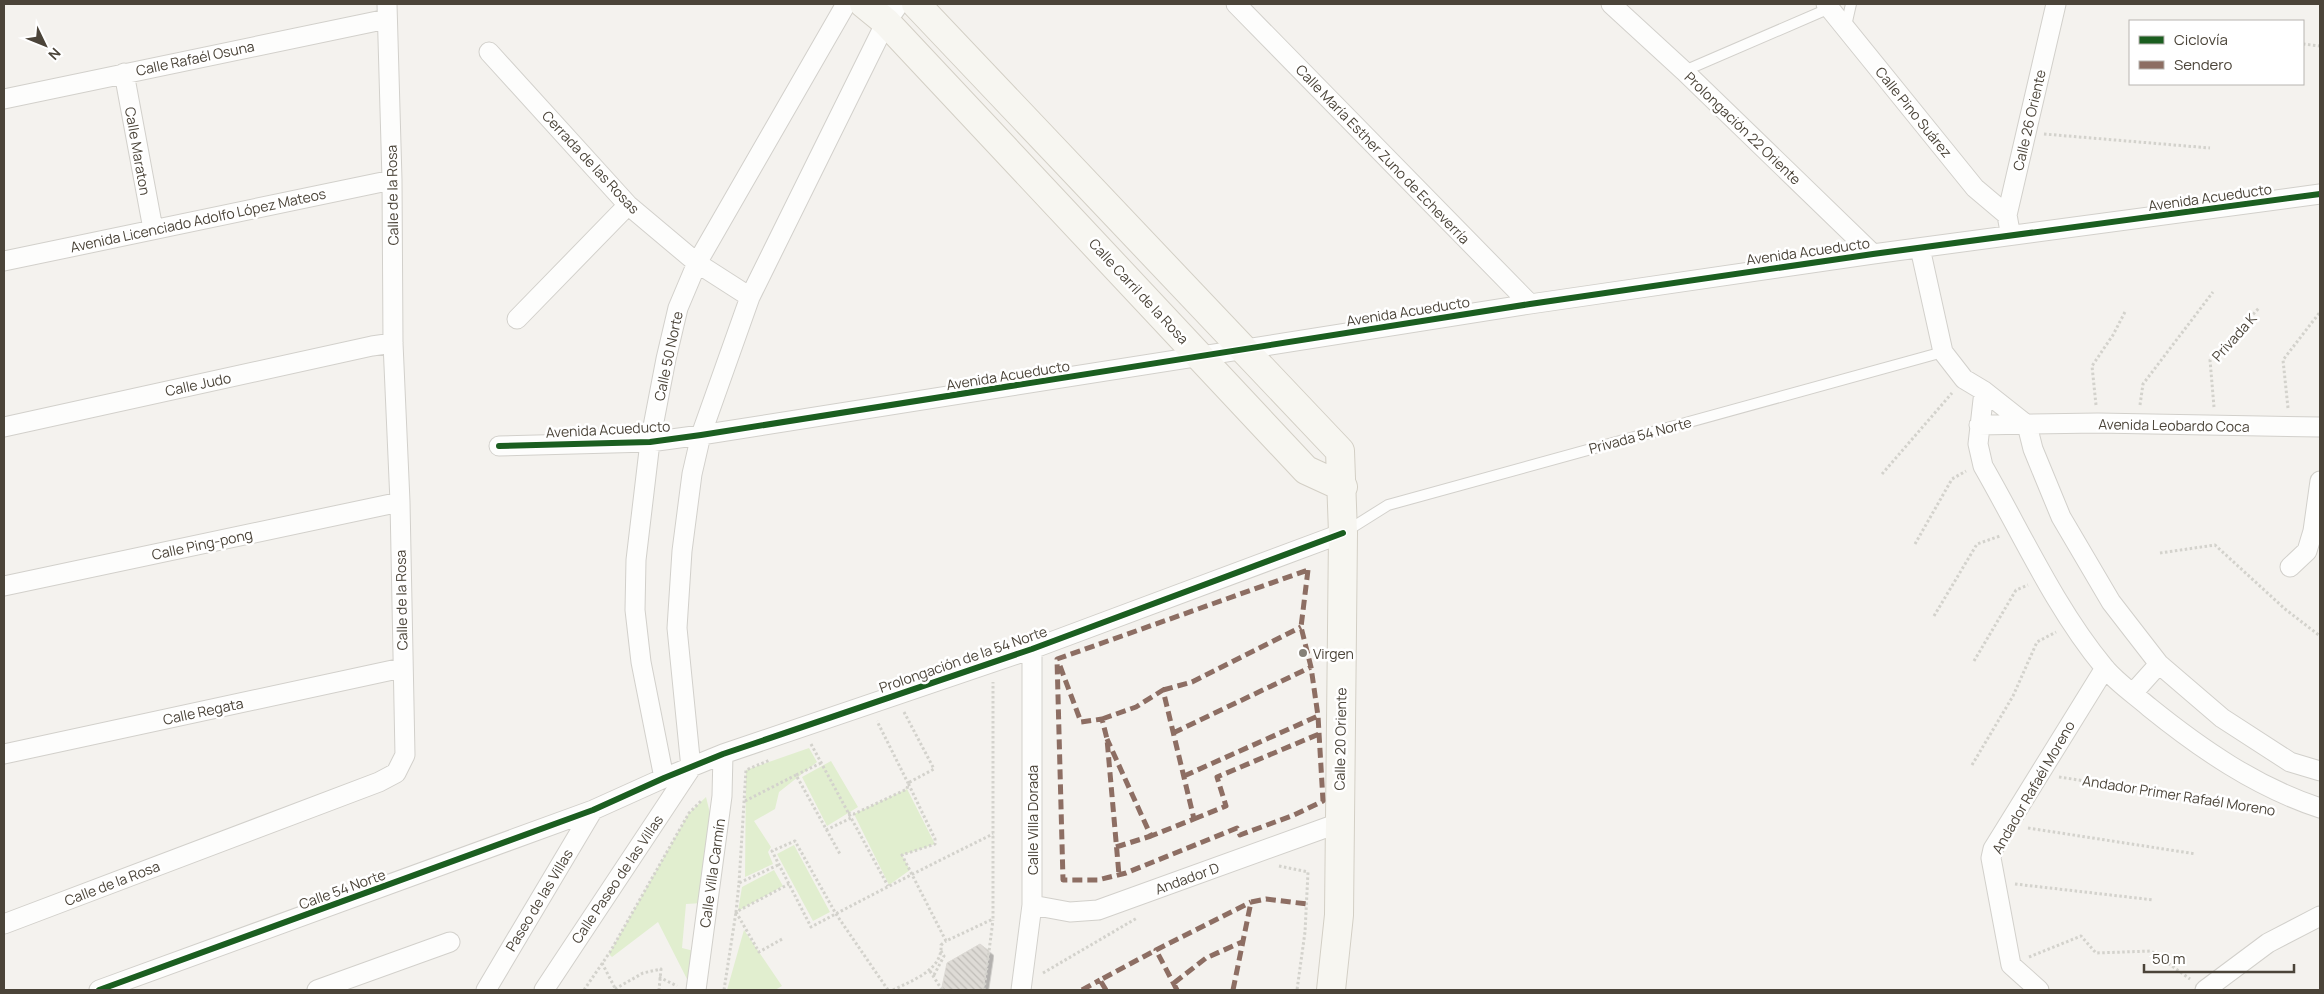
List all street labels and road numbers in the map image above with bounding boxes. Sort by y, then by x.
street label: Calle Rafaél Osuna [134,36,256,80]
street label: Calle María Esther Zuno de Echeverría [1292,60,1474,248]
street label: Calle Pino Suárez [1871,63,1957,161]
street label: Prolongación 22 Oriente [1681,67,1805,189]
street label: Calle 26 Oriente [2008,68,2050,172]
street label: Calle Maraton [121,105,155,197]
street label: Cerrada de las Rosas [538,106,644,218]
street label: Calle de la Rosa [382,145,402,245]
street label: Avenida Acueducto [2147,179,2273,215]
street label: Avenida Licenciado Adolfo López Mateos [68,184,328,256]
street label: Avenida Acueducto [1745,233,1871,269]
street label: Calle Carril de la Rosa [1085,234,1193,348]
street label: Avenida Acueducto [1345,292,1471,330]
street label: Privada K [2207,308,2261,365]
street label: Calle 50 Norte [649,309,687,403]
street label: Avenida Acueducto [945,356,1071,394]
street label: Calle Judo [163,368,233,400]
street label: Privada 54 Norte [1587,412,1693,458]
street label: Avenida Leobardo Coca [2098,414,2250,436]
street label: Avenida Acueducto [545,416,671,442]
street label: Calle Ping-pong [150,524,254,564]
street label: Calle de la Rosa [391,550,411,650]
street label: Prolongación de la 54 Norte [876,621,1050,697]
street label: Calle 20 Oriente [1330,687,1350,791]
street label: Calle Regata [161,693,245,729]
street label: Andador Rafaél Moreno [1987,717,2079,857]
street label: Calle Villa Dorada [1023,765,1042,875]
street label: Andador Primer Rafaél Moreno [2081,770,2277,820]
street label: Calle Paseo de las Villas [567,811,667,947]
street label: Calle Villa Carmín [695,817,729,929]
street label: Paseo de las Villas [501,845,577,955]
street label: Calle de la Rosa [62,856,162,910]
street label: Andador D [1152,858,1222,898]
street label: Calle 54 Norte [296,865,388,913]

